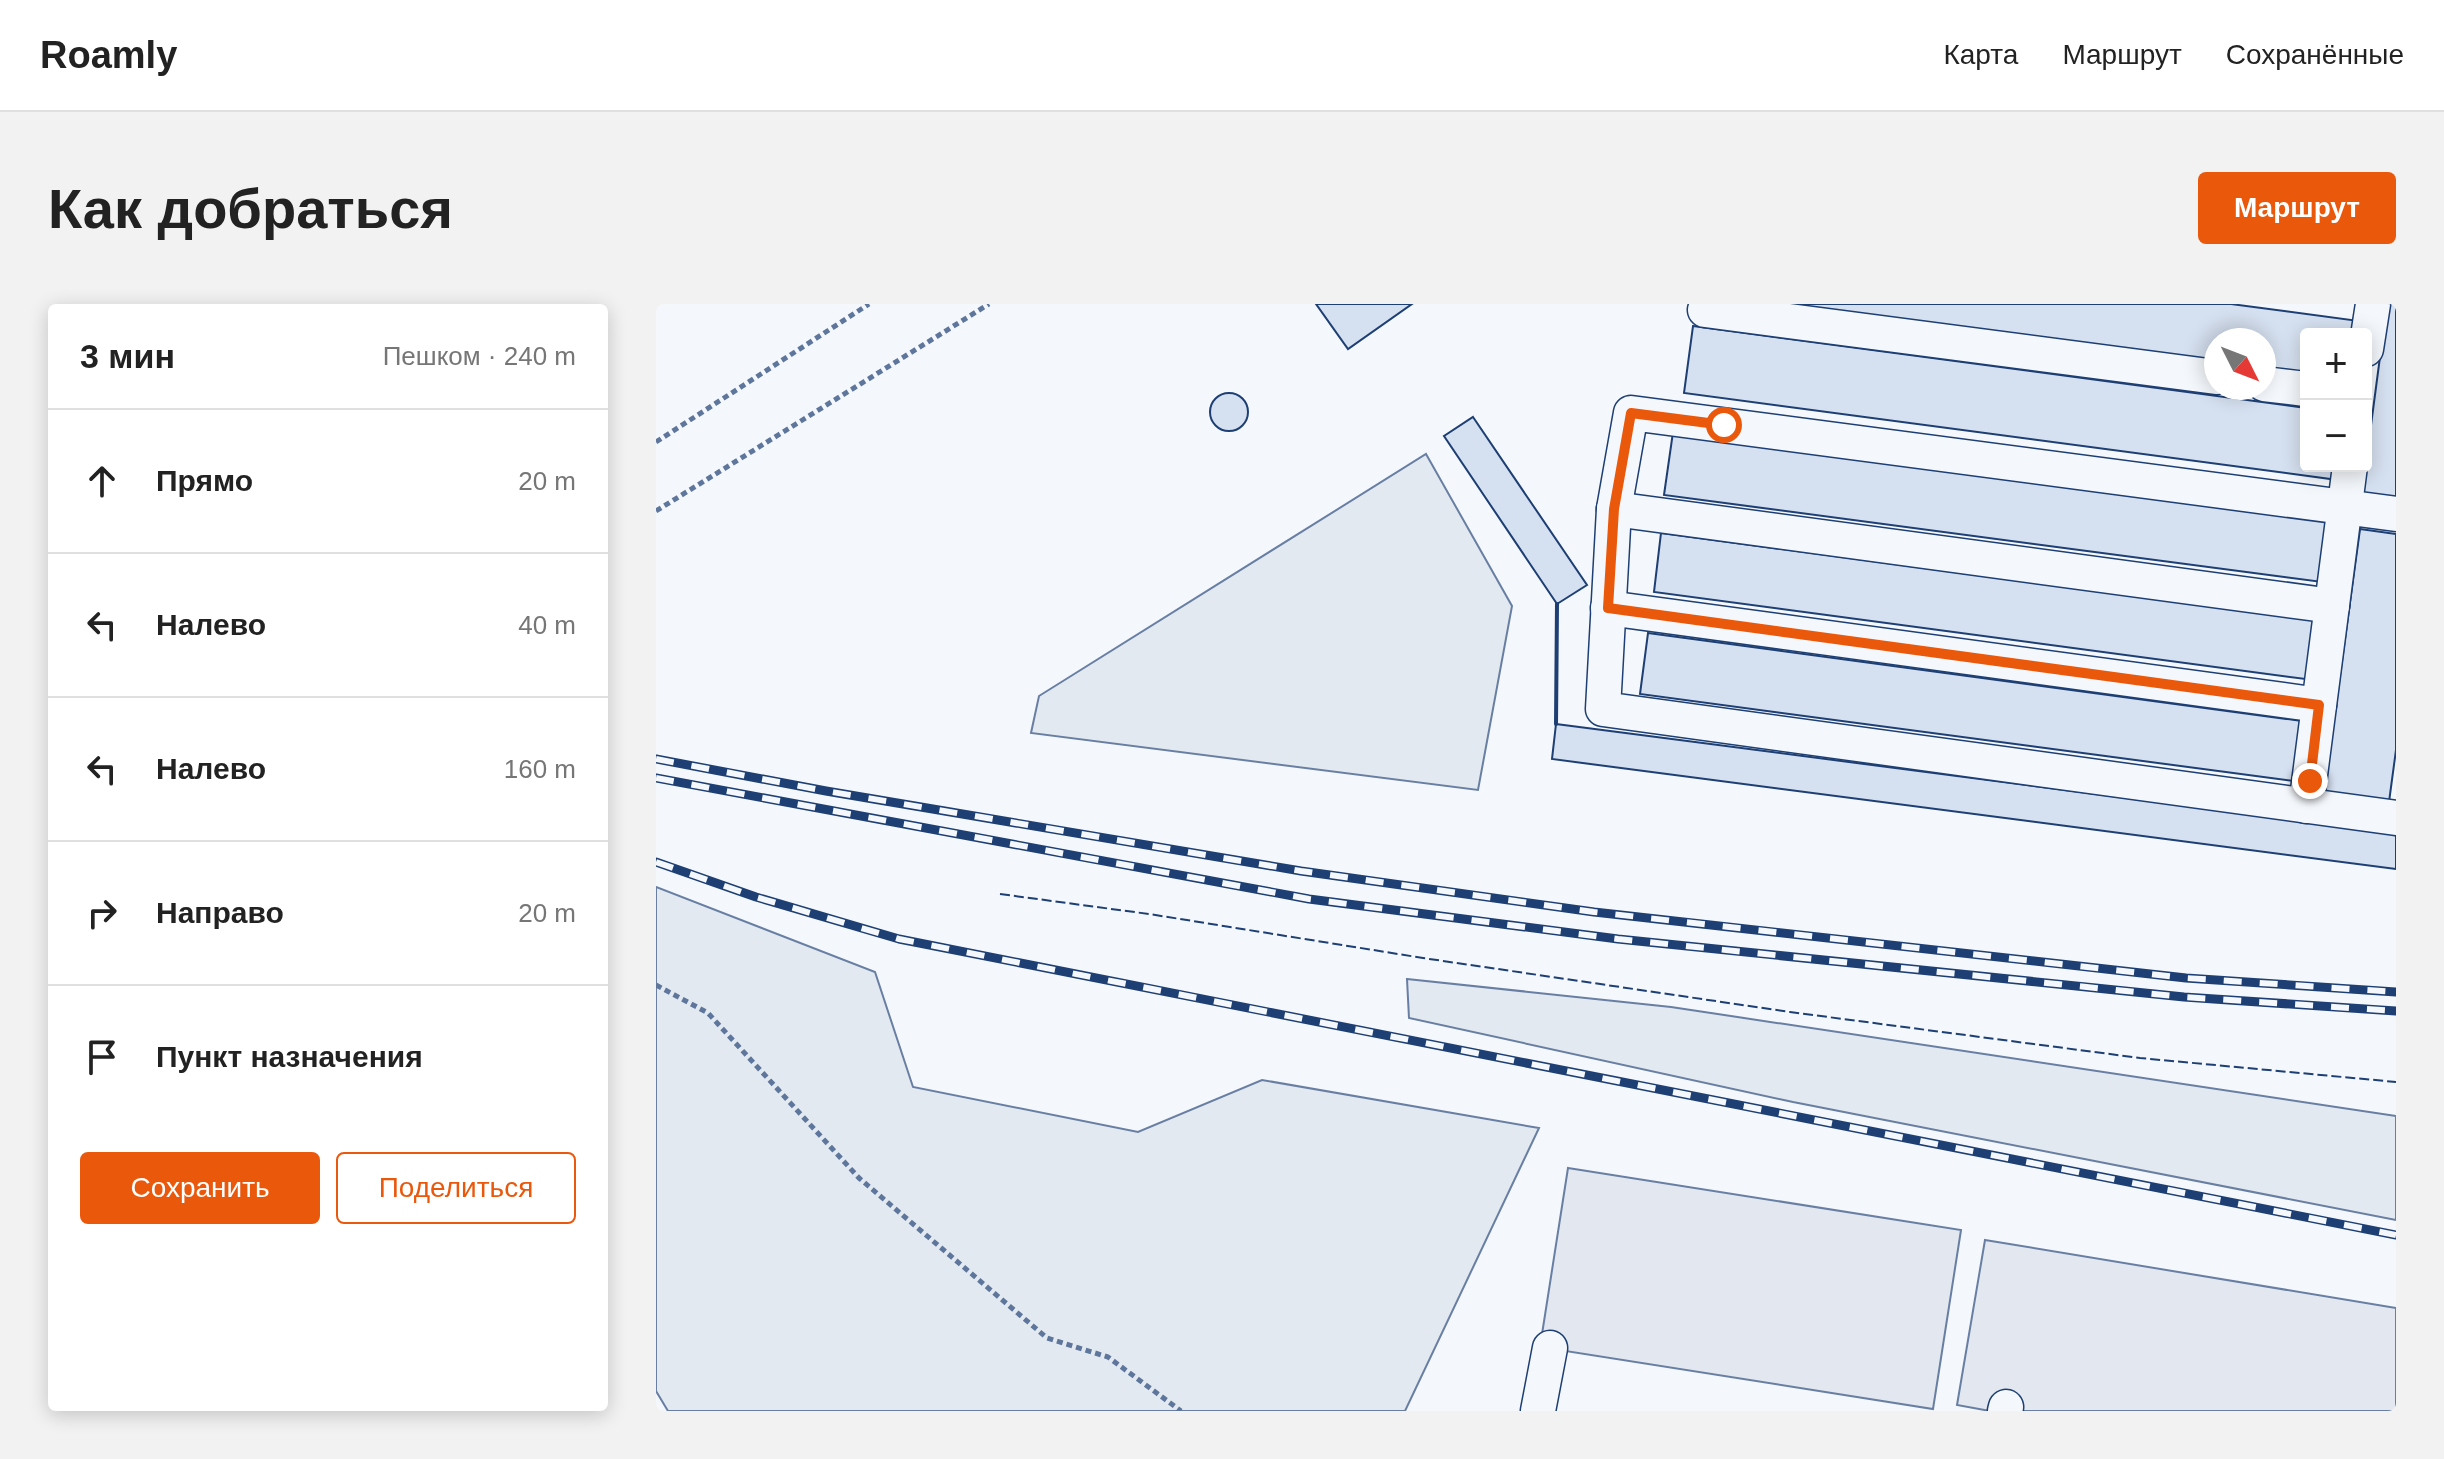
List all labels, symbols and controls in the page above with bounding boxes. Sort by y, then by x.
text: Roamly [40,34,177,76]
text: Карта [1943,39,2018,70]
text: Маршрут [2062,39,2182,70]
text: Сохранённые [2226,39,2404,70]
button: Маршрут [2198,172,2396,244]
text: Как добраться [48,177,453,240]
north arrow [2204,328,2276,400]
map controls [2300,328,2372,472]
button: + [2300,328,2372,400]
text: 3 мин [80,337,175,375]
text: Пешком · 240 m [383,341,576,371]
button: − [2300,400,2372,472]
route start [1706,407,1742,443]
icon: ahead [80,459,124,503]
text: Прямо [156,464,253,497]
text: 20 m [518,466,576,496]
icon: left [80,603,124,647]
text: Налево [156,608,266,641]
text: 40 m [518,610,576,640]
icon: left [80,747,124,791]
text: Налево [156,752,266,785]
text: 160 m [504,754,576,784]
route end [2292,763,2328,799]
icon: right [80,891,124,935]
text: Направо [156,896,284,929]
text: 20 m [518,898,576,928]
icon: arrive [80,1035,124,1079]
text: Пункт назначения [156,1040,423,1073]
button: Сохранить [80,1152,320,1224]
button: Поделиться [336,1152,576,1224]

